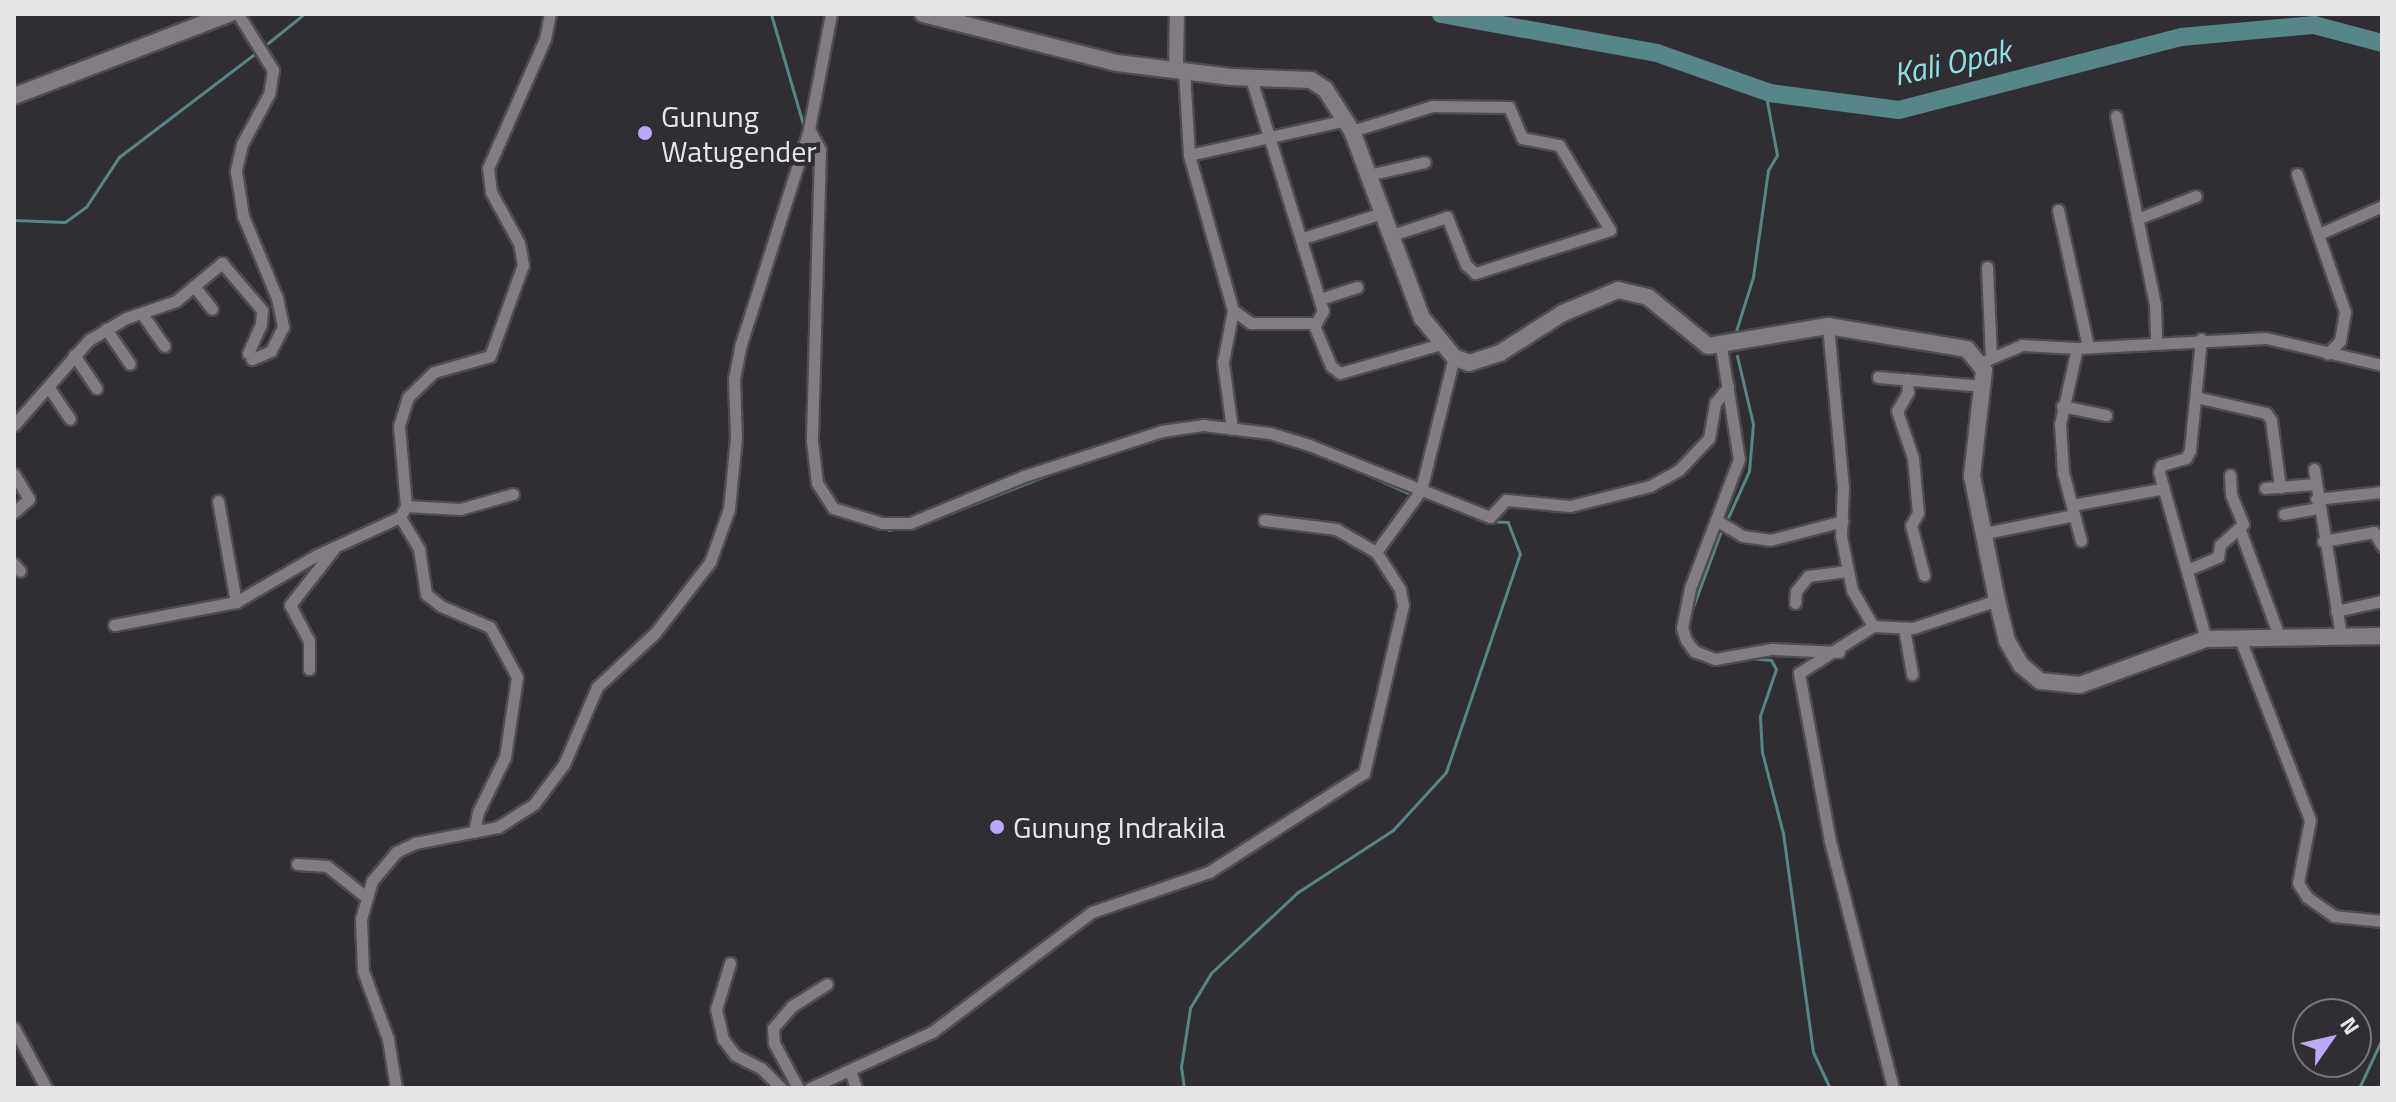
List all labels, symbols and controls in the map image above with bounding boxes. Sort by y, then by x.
water label: Kali Opak [1890,31,2014,93]
place label: Gunung Watugender [661,98,817,168]
marker: Gunung Watugender [636,124,654,142]
place label: Gunung Indrakila [1013,809,1225,845]
marker: Gunung Indrakila [988,818,1006,836]
north arrow [2292,998,2372,1078]
text: N [2332,1010,2369,1042]

